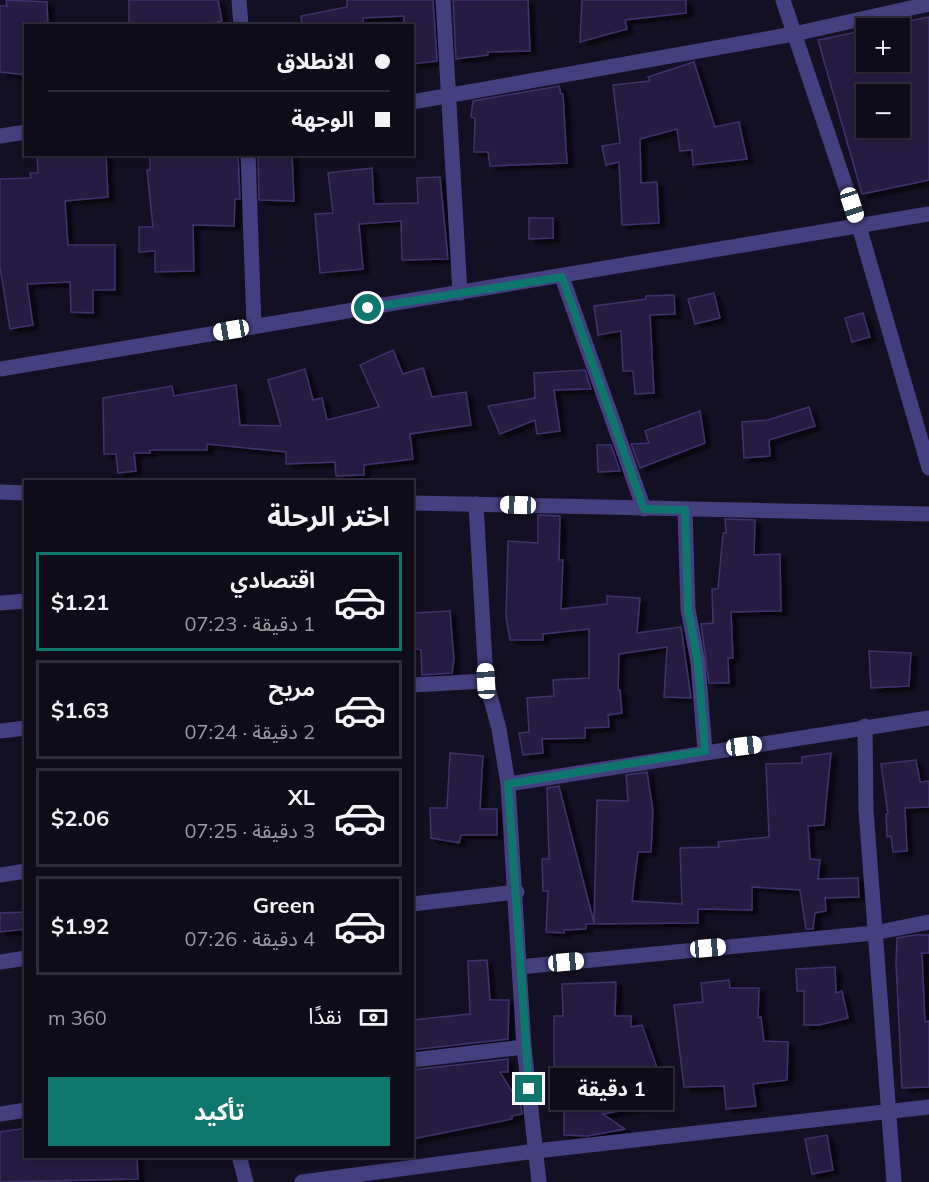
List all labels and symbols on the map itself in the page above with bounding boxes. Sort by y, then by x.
car [838,185,866,225]
route start [354,294,381,321]
car [212,318,250,342]
car [500,495,536,515]
car [476,663,496,699]
car [725,735,763,757]
car [689,937,727,959]
car [547,951,585,973]
callout: 1 دقيقة [550,1068,673,1110]
route end [515,1075,542,1102]

